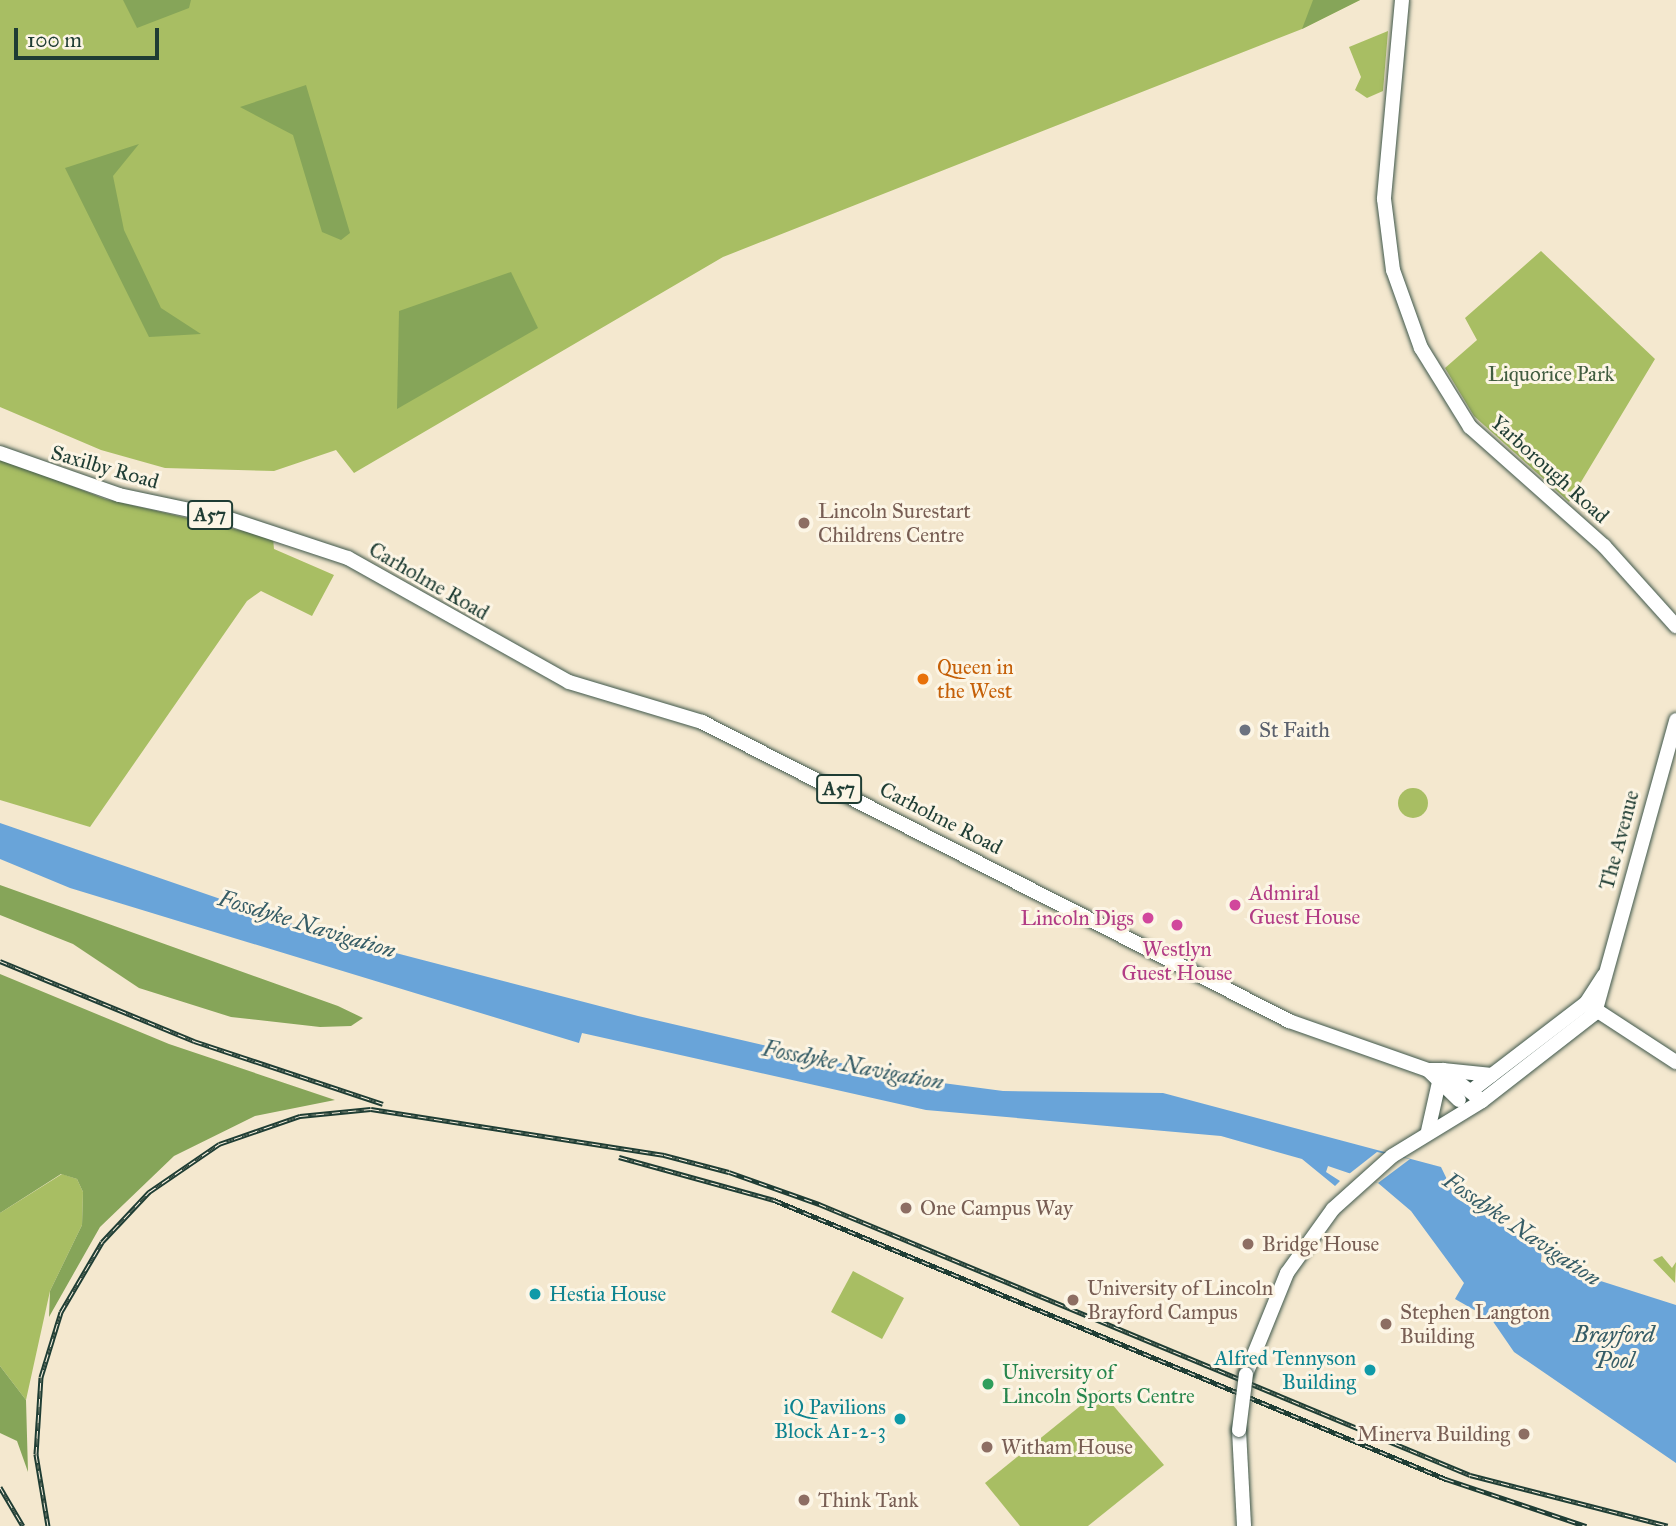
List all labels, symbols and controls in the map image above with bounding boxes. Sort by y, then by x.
scale bar [18,14,163,58]
text: 100 m [27,27,82,53]
park label: Liquorice Park [1488,361,1614,387]
street label: Yarborough Road [1486,409,1614,529]
street label: Saxilby Road [48,440,162,494]
place label: Lincoln Surestart Childrens Centre [818,498,971,548]
road number: A57 [186,500,234,530]
marker: Lincoln Surestart Childrens Centre [796,515,812,531]
street label: Carholme Road [365,536,493,626]
place label: Queen in the West [937,654,1014,704]
marker: Queen in the West [915,671,931,687]
place label: St Faith [1259,717,1330,743]
marker: St Faith [1237,722,1253,738]
road number: A57 [814,774,864,804]
street label: Carholme Road [875,776,1007,860]
street label: The Avenue [1594,787,1644,893]
place label: Admiral Guest House [1249,880,1360,930]
water label: Fossdyke Navigation [215,884,399,964]
marker: Admiral Guest House [1227,897,1243,913]
place label: Lincoln Digs [1020,905,1134,931]
marker: Lincoln Digs [1140,910,1156,926]
marker: Westlyn Guest House [1169,917,1185,933]
place label: Westlyn Guest House [1121,936,1233,986]
water label: Fossdyke Navigation [760,1034,946,1096]
water label: Fossdyke Navigation [1438,1166,1606,1292]
place label: One Campus Way [920,1195,1073,1221]
marker: One Campus Way [898,1200,914,1216]
place label: Bridge House [1262,1231,1379,1257]
marker: Bridge House [1240,1236,1256,1252]
place label: University of Lincoln Brayford Campus [1087,1275,1273,1325]
place label: Hestia House [549,1281,666,1307]
marker: Hestia House [527,1286,543,1302]
marker: University of Lincoln Brayford Campus [1065,1292,1081,1308]
place label: Stephen Langton Building [1400,1299,1550,1349]
marker: Stephen Langton Building [1378,1316,1394,1332]
water label: Brayford Pool [1573,1320,1655,1374]
place label: Alfred Tennyson Building [1214,1345,1356,1395]
place label: University of Lincoln Sports Centre [1002,1359,1195,1409]
marker: Alfred Tennyson Building [1362,1362,1378,1378]
marker: University of Lincoln Sports Centre [980,1376,996,1392]
place label: iQ Pavilions Block A1-2-3 [774,1394,886,1444]
marker: iQ Pavilions Block A1-2-3 [892,1411,908,1427]
place label: Minerva Building [1357,1421,1510,1447]
marker: Minerva Building [1516,1426,1532,1442]
place label: Witham House [1001,1434,1133,1460]
marker: Witham House [979,1439,995,1455]
place label: Think Tank [818,1487,919,1513]
marker: Think Tank [796,1492,812,1508]

